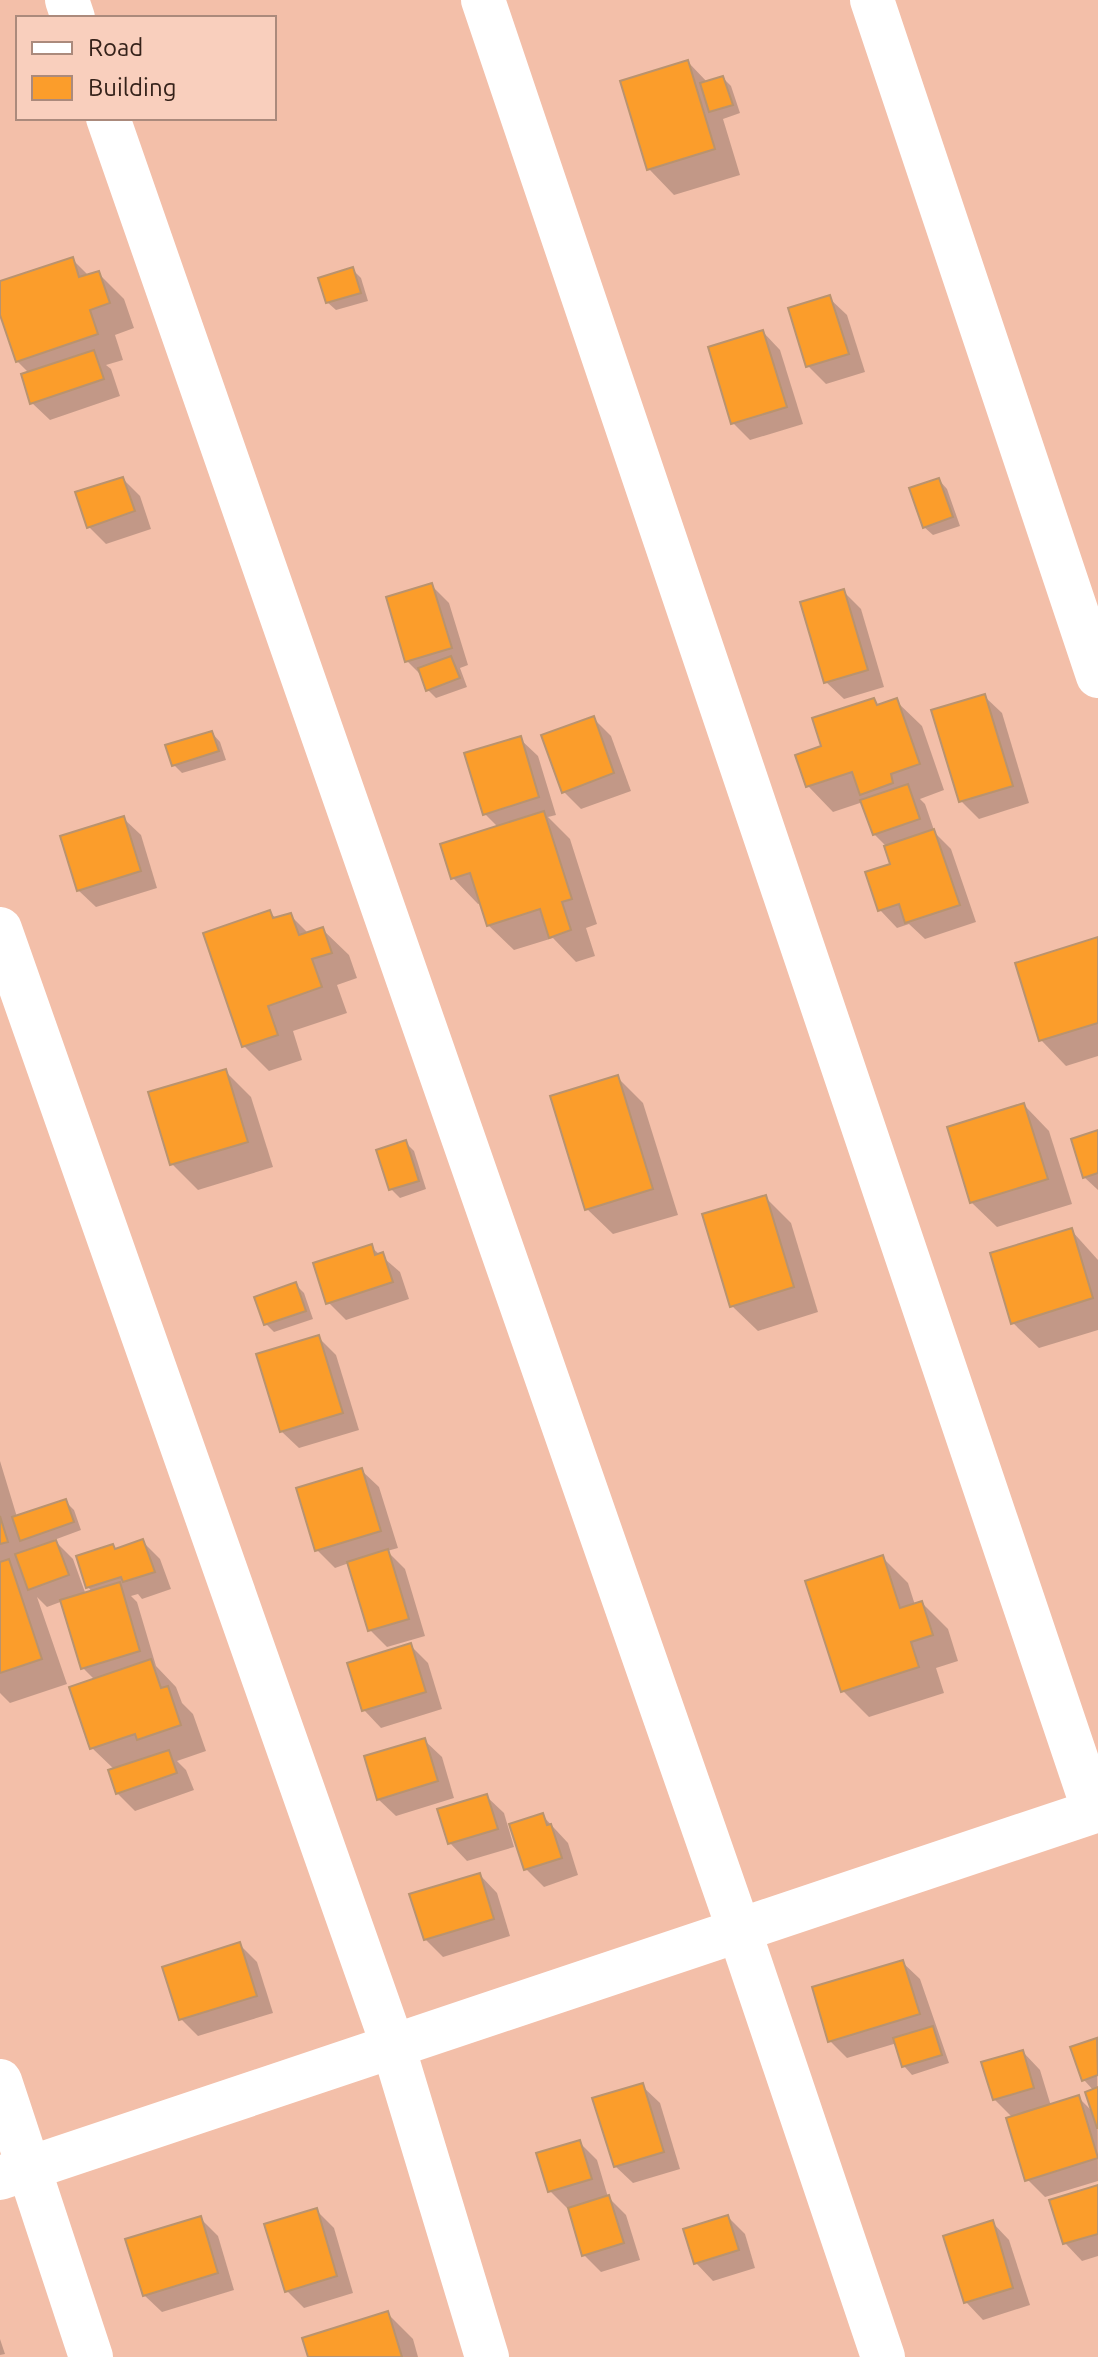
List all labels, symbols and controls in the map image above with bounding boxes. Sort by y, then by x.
legend [16,16,276,120]
text: Road [88,34,143,61]
text: Building [88,74,176,101]

